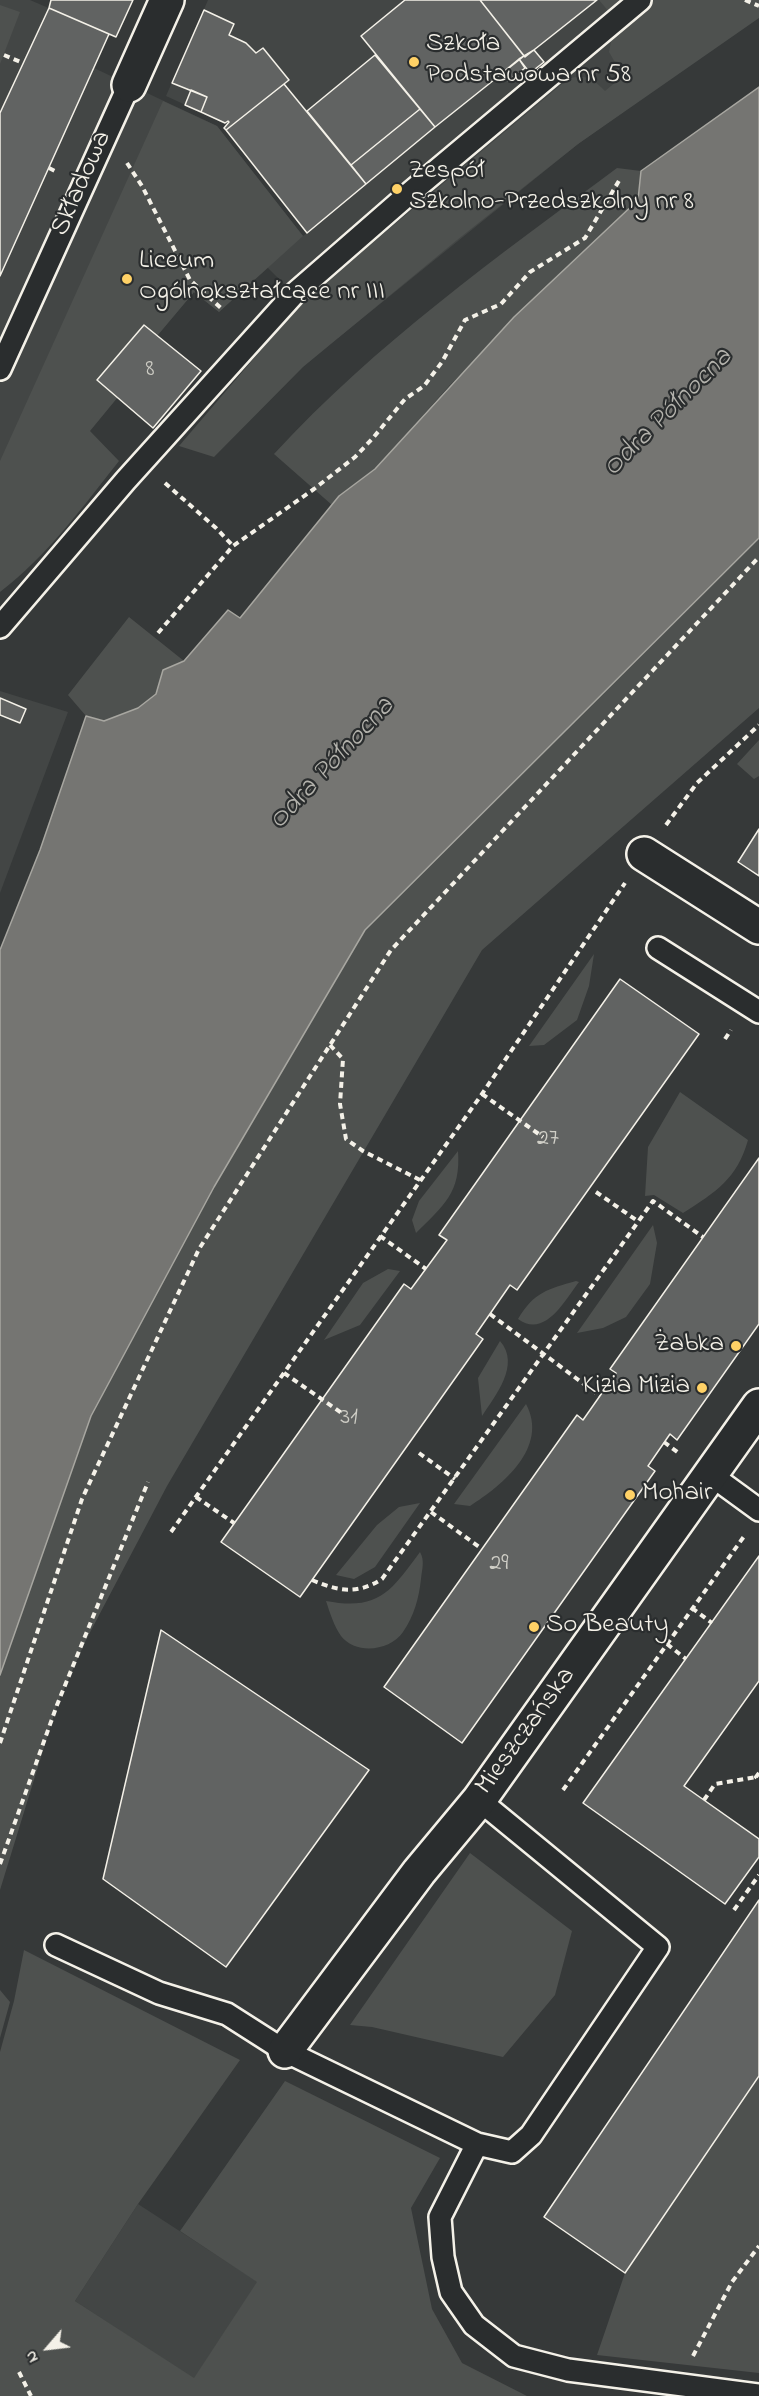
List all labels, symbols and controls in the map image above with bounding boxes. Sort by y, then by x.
place label: Szkoła Podstawowa nr 58 [426,30,631,93]
marker: Szkoła Podstawowa nr 58 [407,55,421,69]
street label: Składowa [46,127,120,241]
place label: Zespół Szkolno-Przedszkolny nr 8 [409,157,694,220]
marker: Zespół Szkolno-Przedszkolny nr 8 [390,182,404,196]
place label: Liceum Ogólnokształcące nr III [139,247,385,310]
marker: Liceum Ogólnokształcące nr III [120,272,134,286]
water label: Odra Północna [597,342,741,486]
house number: 8 [146,357,154,385]
water label: Odra Północna [263,692,403,838]
house number: 27 [537,1126,559,1154]
place label: Żabka [654,1330,724,1362]
marker: Żabka [729,1339,743,1353]
place label: Kizia Mizia [583,1372,690,1404]
marker: Kizia Mizia [695,1381,709,1395]
house number: 31 [340,1405,358,1433]
place label: Mohair [642,1479,712,1511]
marker: Mohair [623,1488,637,1502]
house number: 29 [489,1551,509,1579]
place label: So Beauty [546,1611,668,1643]
marker: So Beauty [527,1620,541,1634]
street label: Mieszczańska [470,1662,584,1802]
north arrow [18,2318,78,2378]
text: N [19,2346,45,2367]

